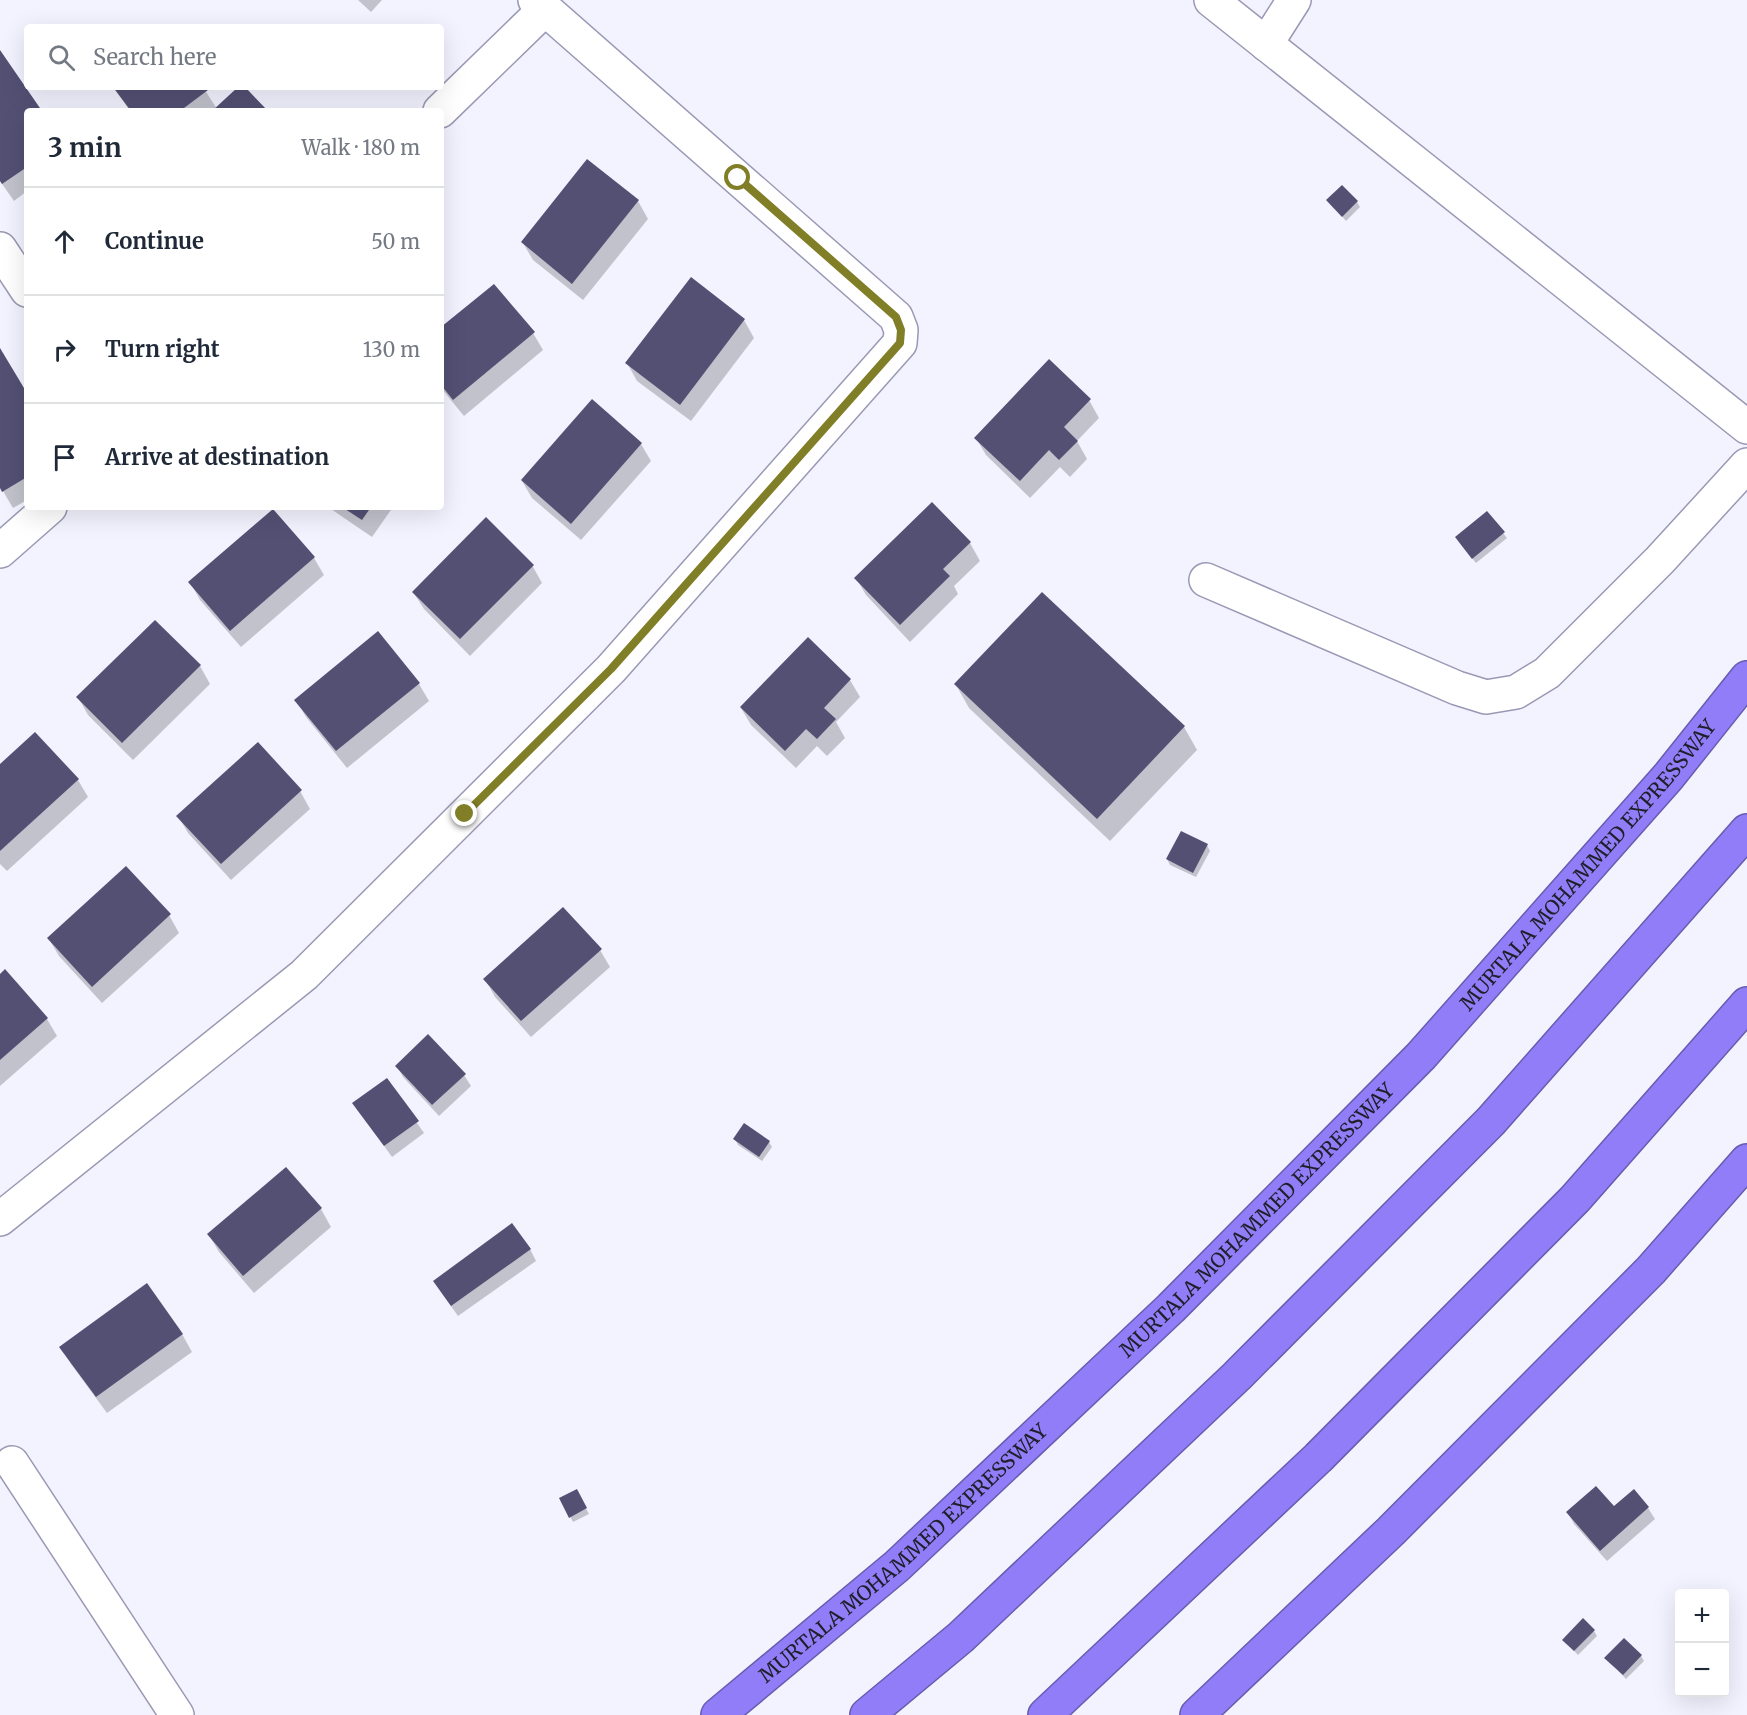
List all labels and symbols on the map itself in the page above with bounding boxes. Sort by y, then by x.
route start [724,164,750,190]
street label: MURTALA MOHAMMED EXPRESSWAY [1454,713,1722,1015]
route end [451,800,477,826]
street label: MURTALA MOHAMMED EXPRESSWAY [1114,1077,1400,1362]
street label: MURTALA MOHAMMED EXPRESSWAY [754,1417,1053,1688]

